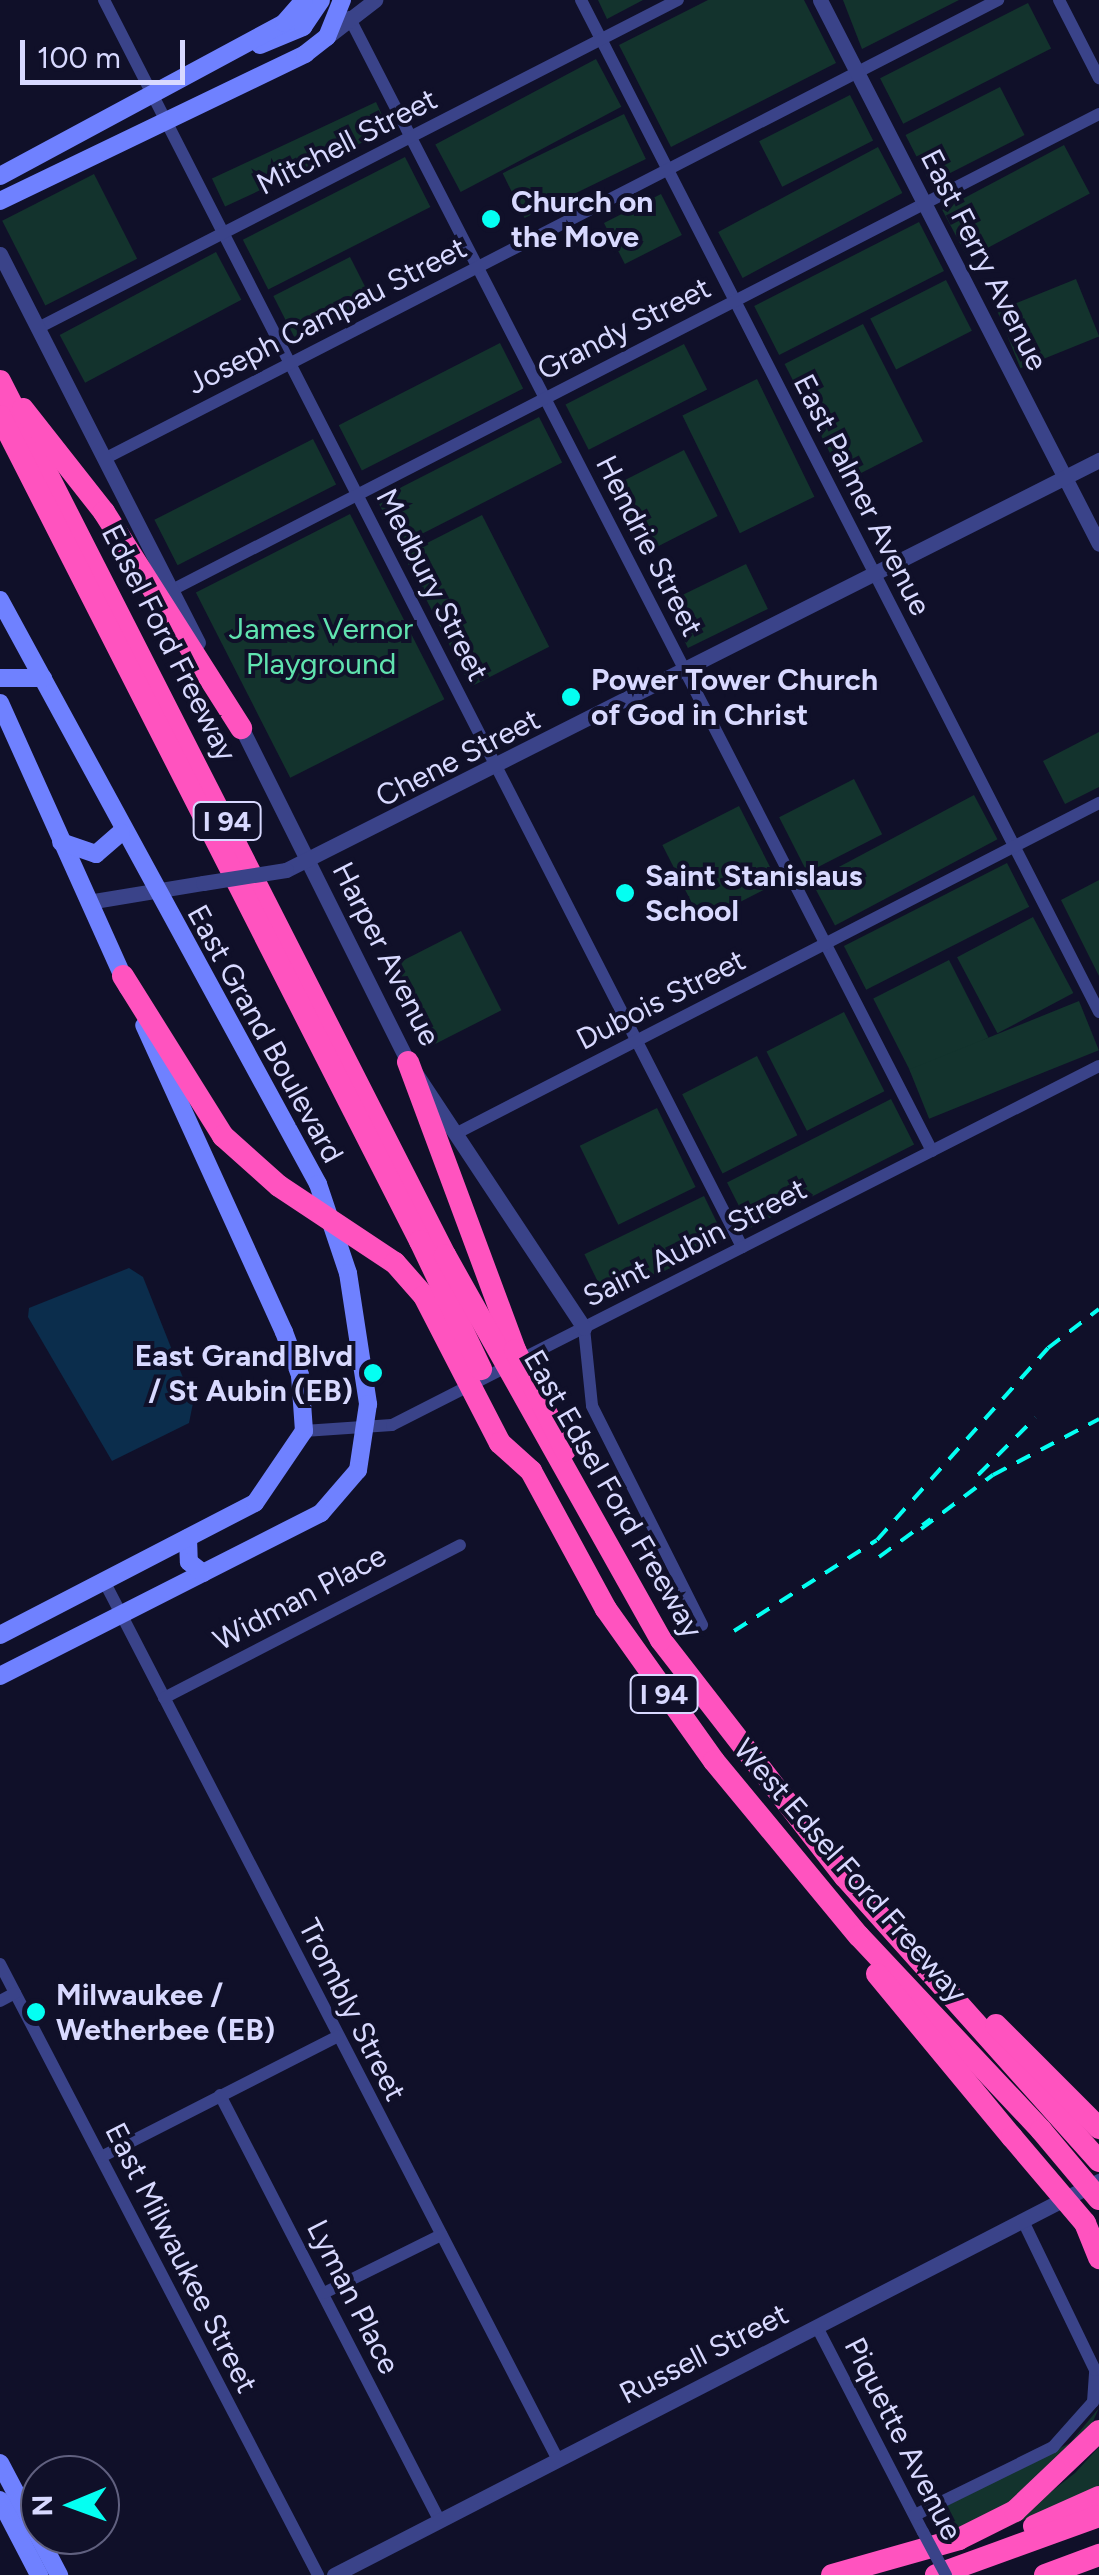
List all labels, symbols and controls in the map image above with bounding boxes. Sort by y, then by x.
scale bar [25,20,190,82]
text: 100 m [37,39,121,76]
street label: Mitchell Street [251,81,443,203]
street label: East Ferry Avenue [913,143,1055,377]
place label: Church on the Move [511,184,653,254]
marker: Church on the Move [480,208,502,230]
street label: Joseph Campau Street [181,230,473,402]
street label: Grandy Street [531,270,717,388]
street label: East Palmer Avenue [786,368,938,622]
street label: Hendrie Street [588,450,710,642]
street label: Medbury Street [368,483,496,687]
street label: Edsel Ford Freeway [94,519,244,767]
park label: James Vernor Playground [229,611,413,682]
place label: Power Tower Church of God in Christ [591,662,878,732]
marker: Power Tower Church of God in Christ [560,686,582,708]
street label: Chene Street [370,701,546,815]
road number: I 94 [192,798,262,844]
street label: Harper Avenue [324,856,448,1052]
place label: Saint Stanislaus School [645,858,863,928]
marker: Saint Stanislaus School [614,882,636,904]
street label: East Grand Boulevard [179,899,351,1169]
street label: Dubois Street [571,942,751,1058]
street label: Saint Aubin Street [577,1171,813,1315]
place label: East Grand Blvd / St Aubin (EB) [135,1338,353,1408]
street label: East Edsel Ford Freeway [516,1344,710,1644]
marker: East Grand Blvd / St Aubin (EB) [362,1362,384,1384]
street label: Widman Place [208,1537,392,1659]
road number: I 94 [629,1671,699,1717]
street label: West Edsel Ford Freeway [726,1732,974,2010]
street label: Trombly Street [291,1913,413,2107]
place label: Milwaukee / Wetherbee (EB) [56,1977,275,2048]
marker: Milwaukee / Wetherbee (EB) [25,2001,47,2023]
street label: East Milwaukee Street [97,2117,265,2399]
street label: Lyman Place [299,2214,407,2380]
street label: Russell Street [614,2296,794,2412]
street label: Piquette Avenue [836,2332,970,2546]
north arrow [20,2455,120,2555]
text: N [25,2494,59,2517]

